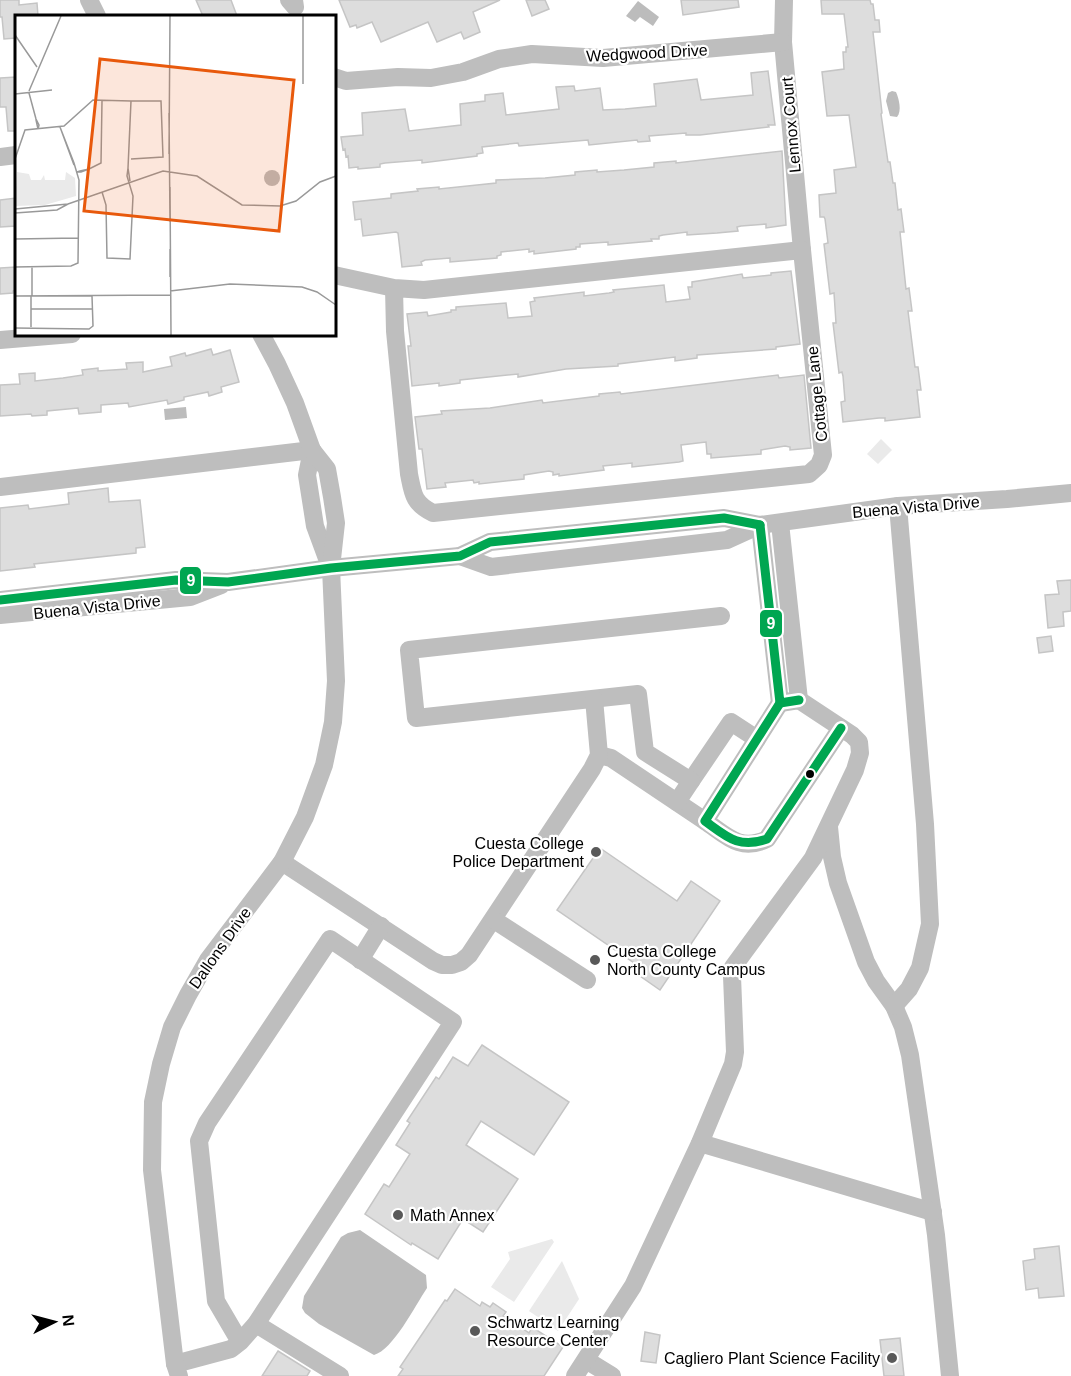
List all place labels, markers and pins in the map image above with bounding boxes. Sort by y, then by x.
unlabelled marker [804,768,816,780]
place label: Cuesta College Police Department [452,835,585,870]
marker: Cuesta College Police Department [589,845,603,859]
place label: Cuesta College North County Campus [607,943,765,978]
marker: Cuesta College North County Campus [588,953,602,967]
place label: Math Annex [410,1207,495,1224]
marker: Math Annex [391,1208,405,1222]
place label: Schwartz Learning Resource Center [487,1314,620,1349]
marker: Schwartz Learning Resource Center [468,1324,482,1338]
place label: Cagliero Plant Science Facility [664,1350,880,1367]
marker: Cagliero Plant Science Facility [885,1351,899,1365]

